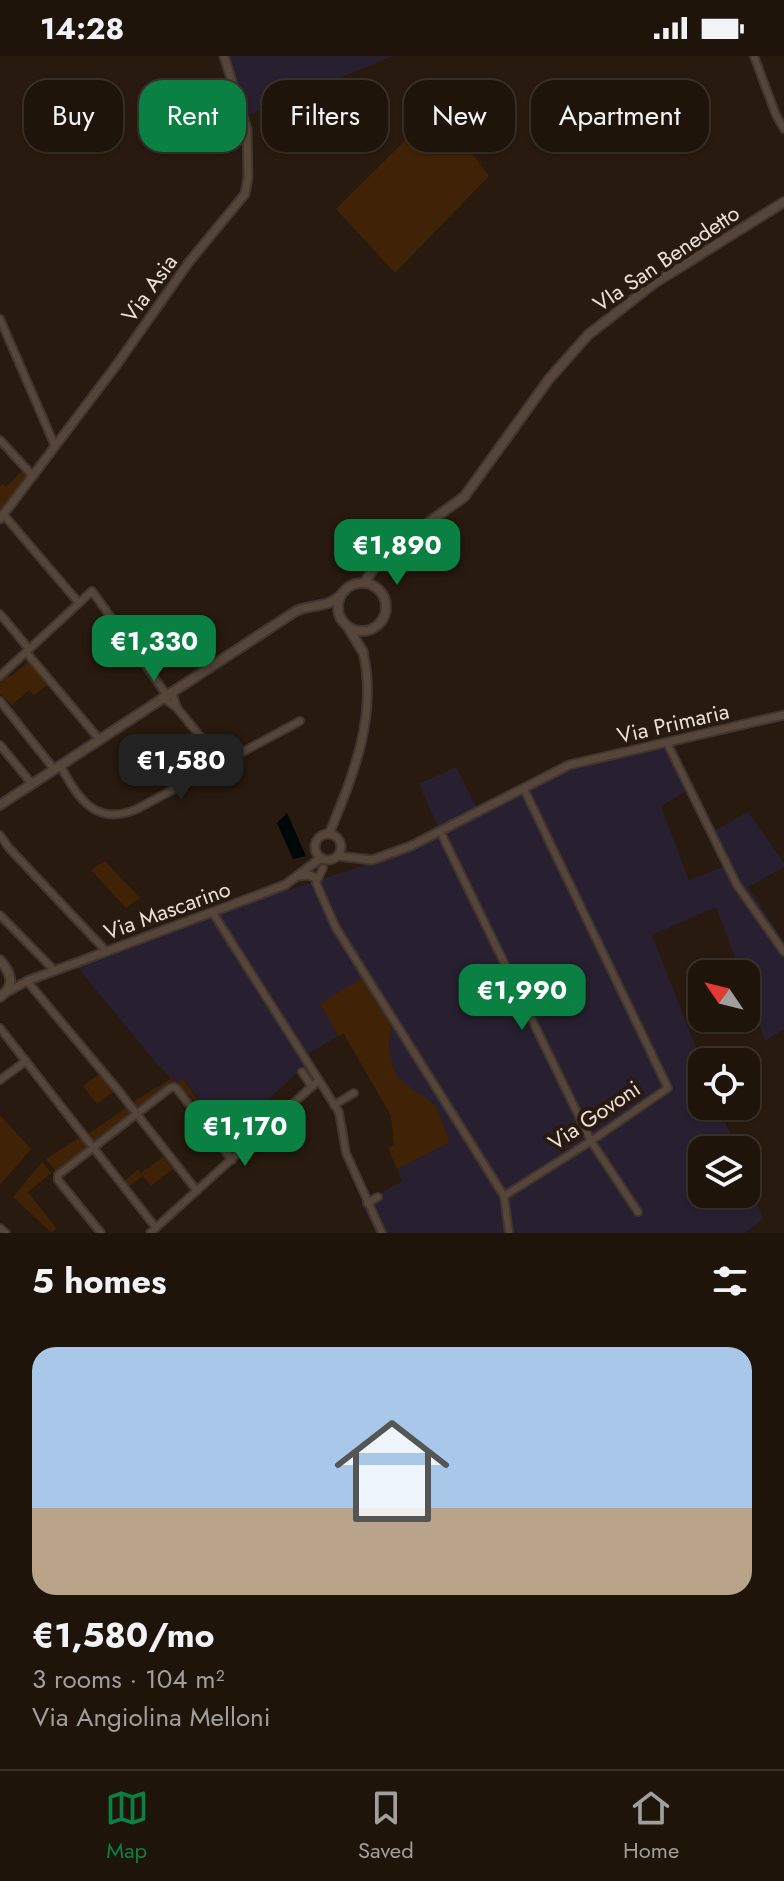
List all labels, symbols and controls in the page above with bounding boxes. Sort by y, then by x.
text: 14:28 [40,7,124,50]
chip: Buy [24,80,123,152]
chip: Rent [139,80,246,152]
chip: Filters [262,80,388,152]
chip: New [404,80,515,152]
chip: Apartment [531,80,709,152]
street label: VIa San Benedetto [586,197,746,319]
street label: Via Asia [113,247,185,329]
pin: €1,890 [332,519,462,587]
text: €1,890 [352,526,442,564]
pin: €1,330 [89,615,219,683]
text: €1,330 [110,622,198,660]
street label: Via Primaria [614,695,732,751]
pin: €1,580 [116,734,246,802]
text: €1,580 [137,741,225,779]
street label: Via Mascarino [99,872,235,948]
north arrow [688,960,760,1032]
map controls [688,960,760,1208]
pin: €1,990 [457,964,587,1032]
text: €1,990 [477,971,567,1009]
button: locate [688,1048,760,1120]
street label: Via Govoni [542,1072,646,1158]
pin: €1,170 [180,1100,310,1168]
text: €1,170 [203,1107,287,1145]
button: layers [688,1136,760,1208]
text: 5 homes [32,1257,166,1306]
icon: filters [708,1259,752,1303]
icon: home [320,1399,464,1543]
text: €1,580/mo [32,1611,215,1660]
text: 3 rooms · 104 m² [32,1660,225,1698]
text: Via Angiolina Melloni [32,1698,271,1736]
tab: Map [105,1786,149,1866]
tab: Saved [358,1786,414,1866]
tab: Home [623,1786,679,1866]

